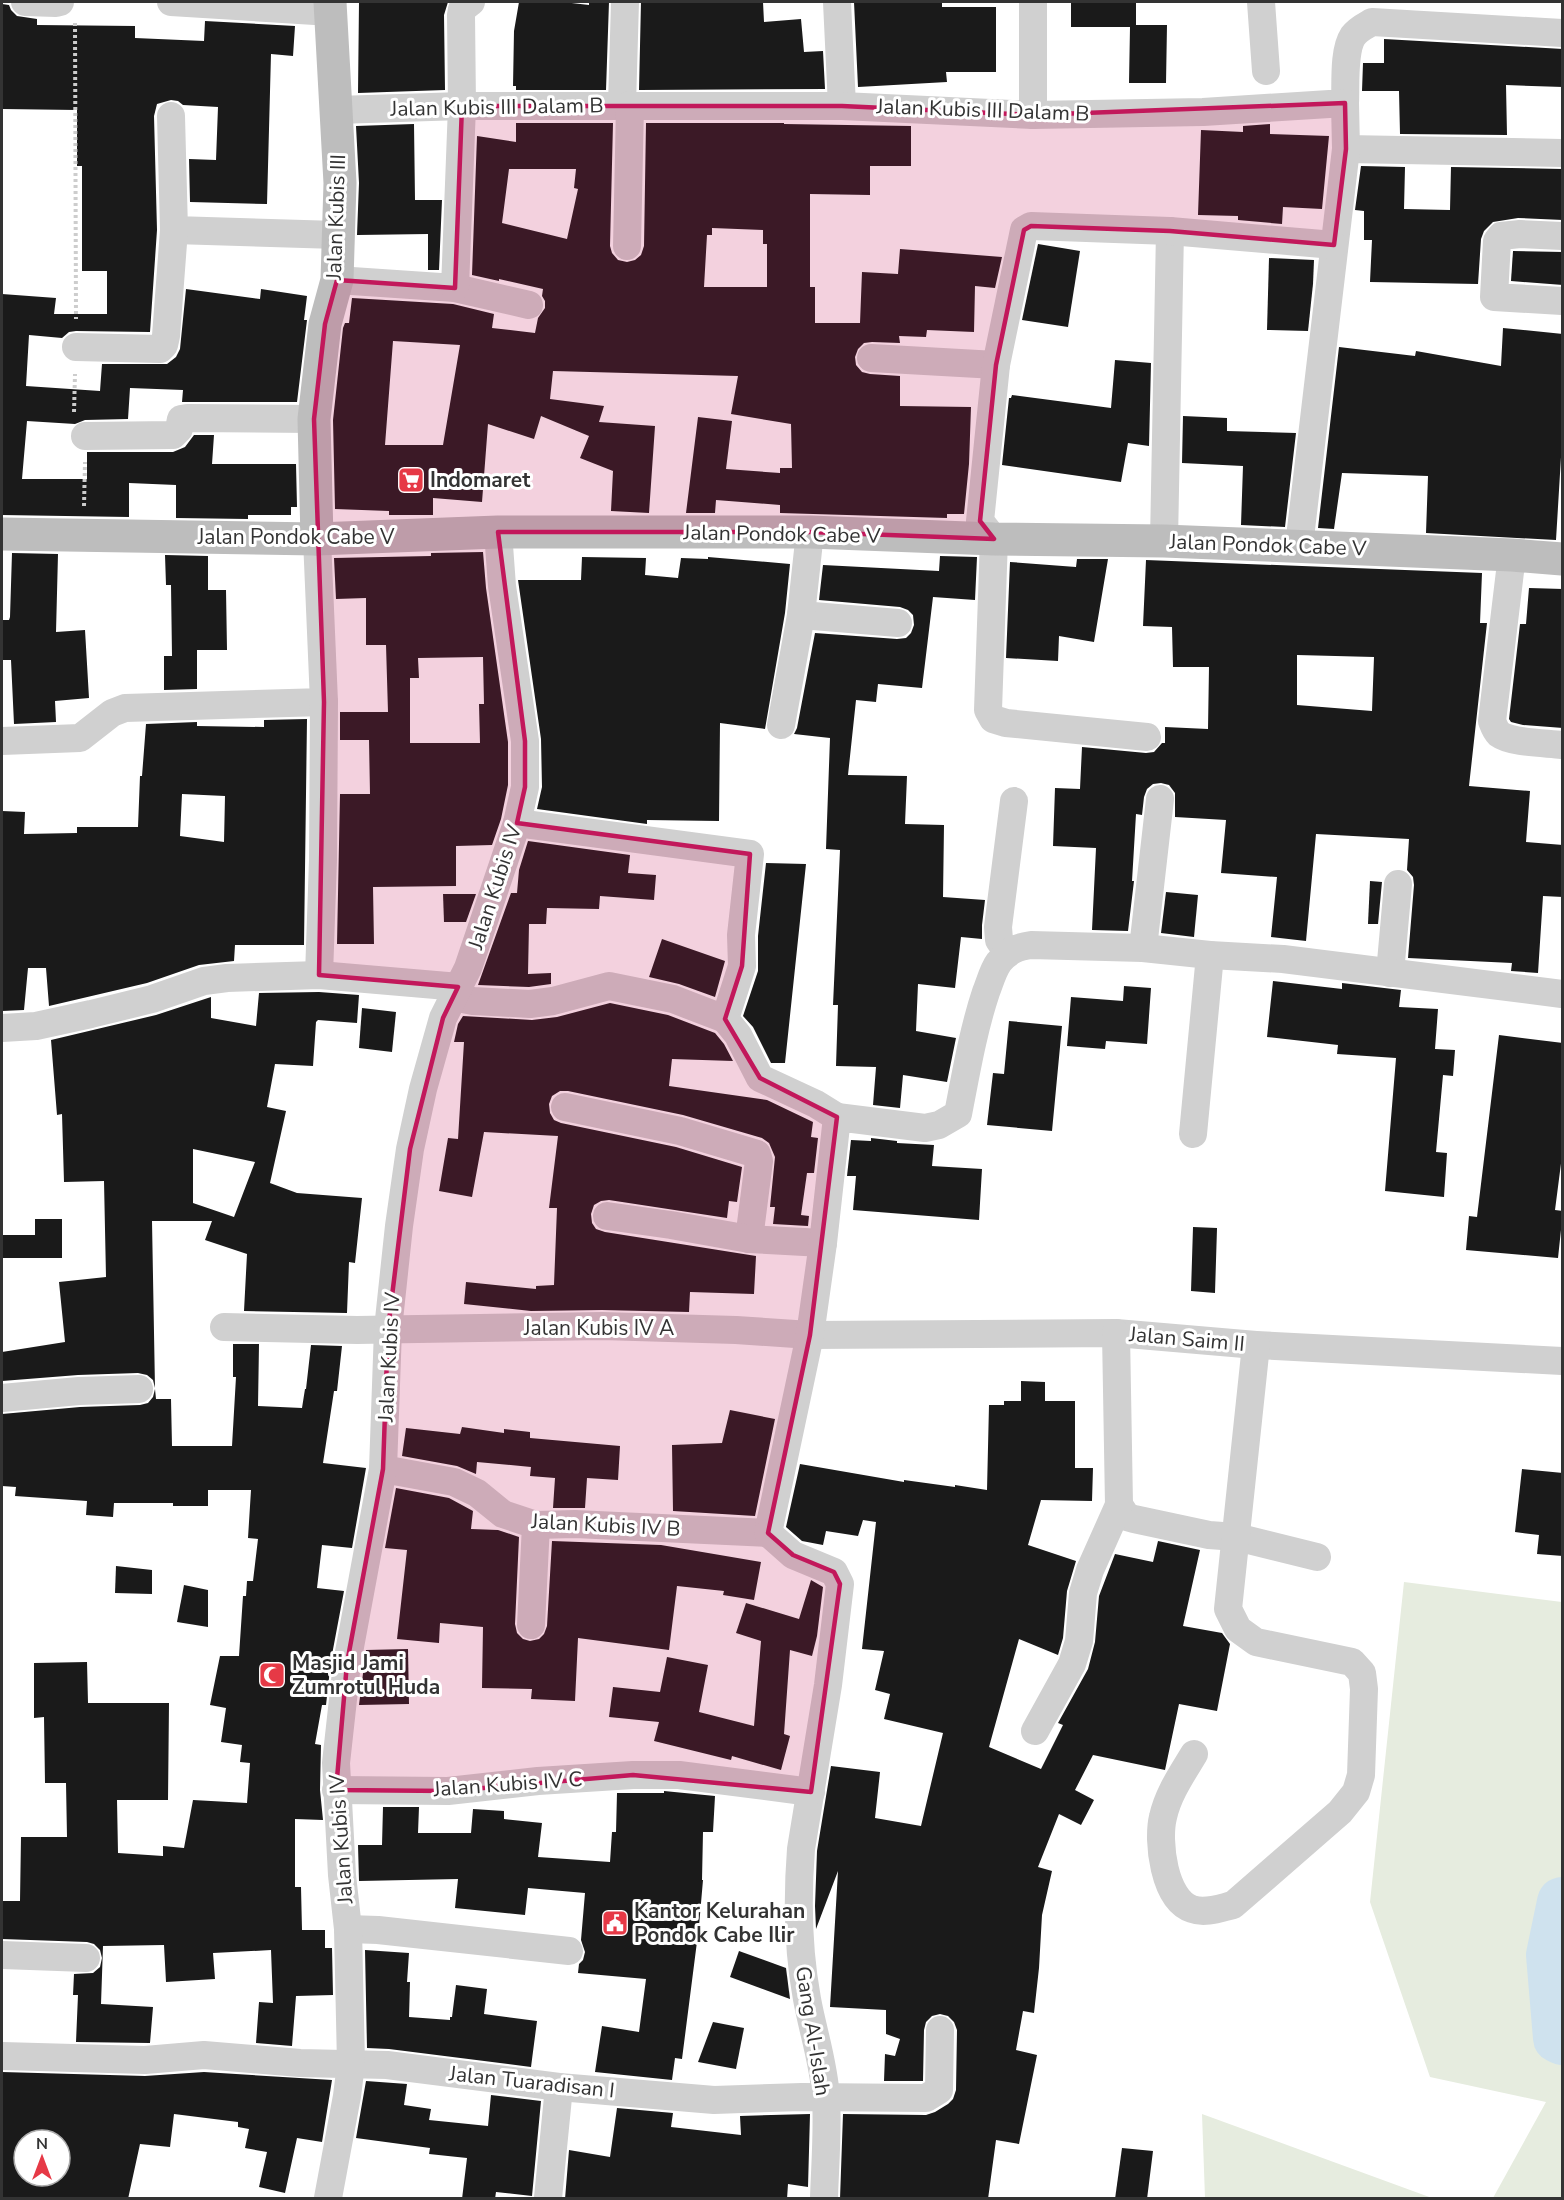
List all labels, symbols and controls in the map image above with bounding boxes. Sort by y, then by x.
street label: Jalan Kubis III Dalam B [389,91,604,123]
street label: Jalan Kubis III Dalam B [875,92,1090,128]
street label: Jalan Kubis III [320,154,352,281]
supermarket icon: Indomaret [396,465,426,495]
place label: Indomaret [430,466,531,494]
street label: Jalan Pondok Cabe V [682,518,881,550]
street label: Jalan Pondok Cabe V [196,523,395,551]
street label: Jalan Pondok Cabe V [1168,528,1367,562]
street label: Jalan Kubis IV [461,820,529,954]
street label: Jalan Kubis IV [372,1291,406,1424]
street label: Jalan Kubis IV A [523,1314,674,1342]
street label: Jalan Saim II [1127,1320,1246,1358]
street label: Jalan Kubis IV B [530,1507,681,1543]
place label: Masjid Jami Zumrotul Huda [292,1649,440,1701]
mosque icon: Masjid Jami Zumrotul Huda [257,1660,287,1690]
street label: Jalan Kubis IV C [432,1765,583,1803]
street label: Jalan Kubis IV [322,1773,360,1906]
place label: Kantor Kelurahan Pondok Cabe Ilir [634,1897,805,1949]
public building icon: Kantor Kelurahan Pondok Cabe Ilir [600,1908,630,1938]
street label: Gang Al-Islah [789,1964,837,2098]
street label: Jalan Tuaradisan I [447,2059,616,2105]
north arrow [12,2128,72,2188]
text: N [36,2133,48,2155]

